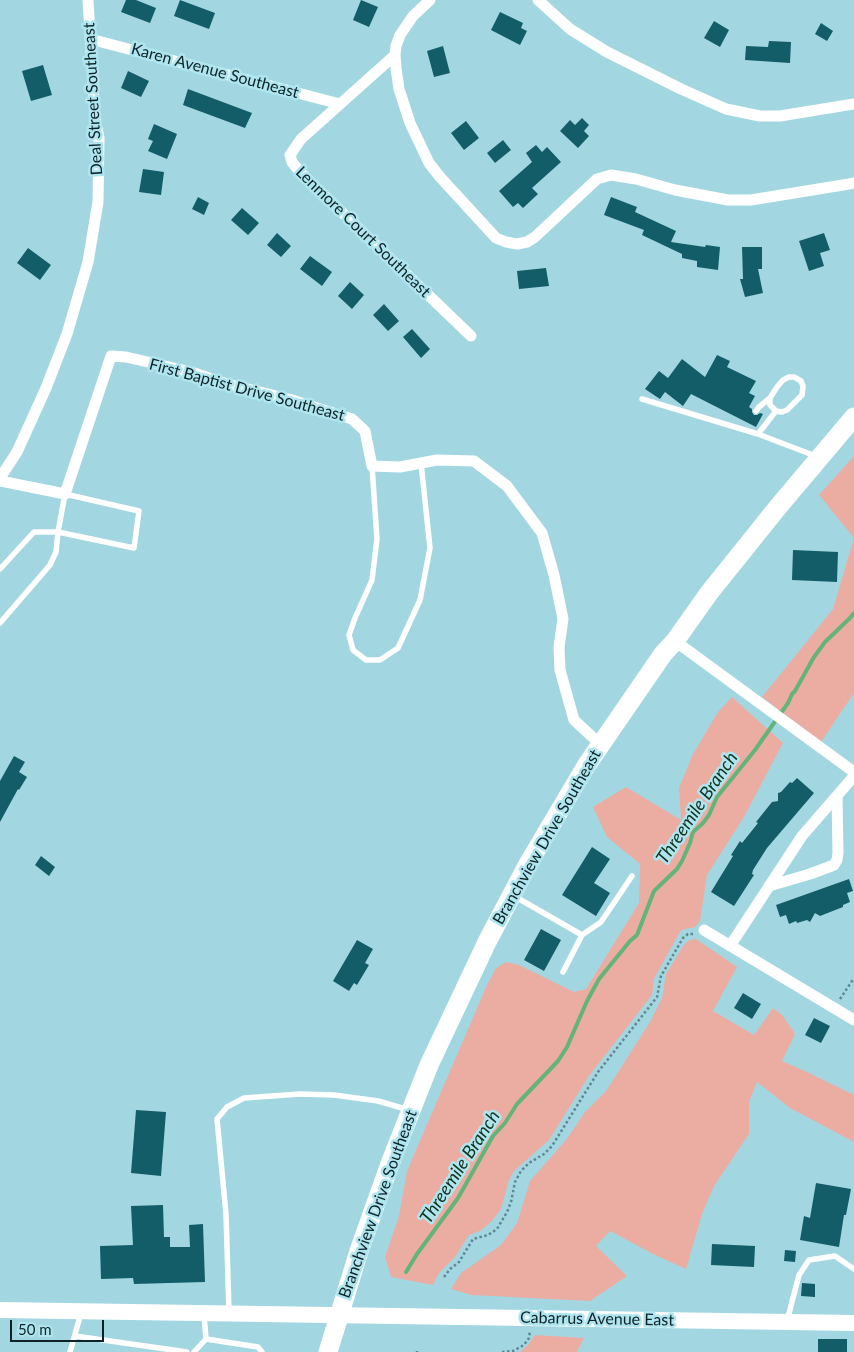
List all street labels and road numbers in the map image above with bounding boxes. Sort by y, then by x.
street label: Deal Street Southeast [79,22,107,176]
street label: Karen Avenue Southeast [129,39,301,103]
street label: Lenmore Court Southeast [292,163,434,301]
street label: First Baptist Drive Southeast [147,355,347,425]
street label: Branchview Drive Southeast [489,746,605,928]
street label: Branchview Drive Southeast [335,1107,421,1301]
street label: Cabarrus Avenue East [520,1308,674,1330]

